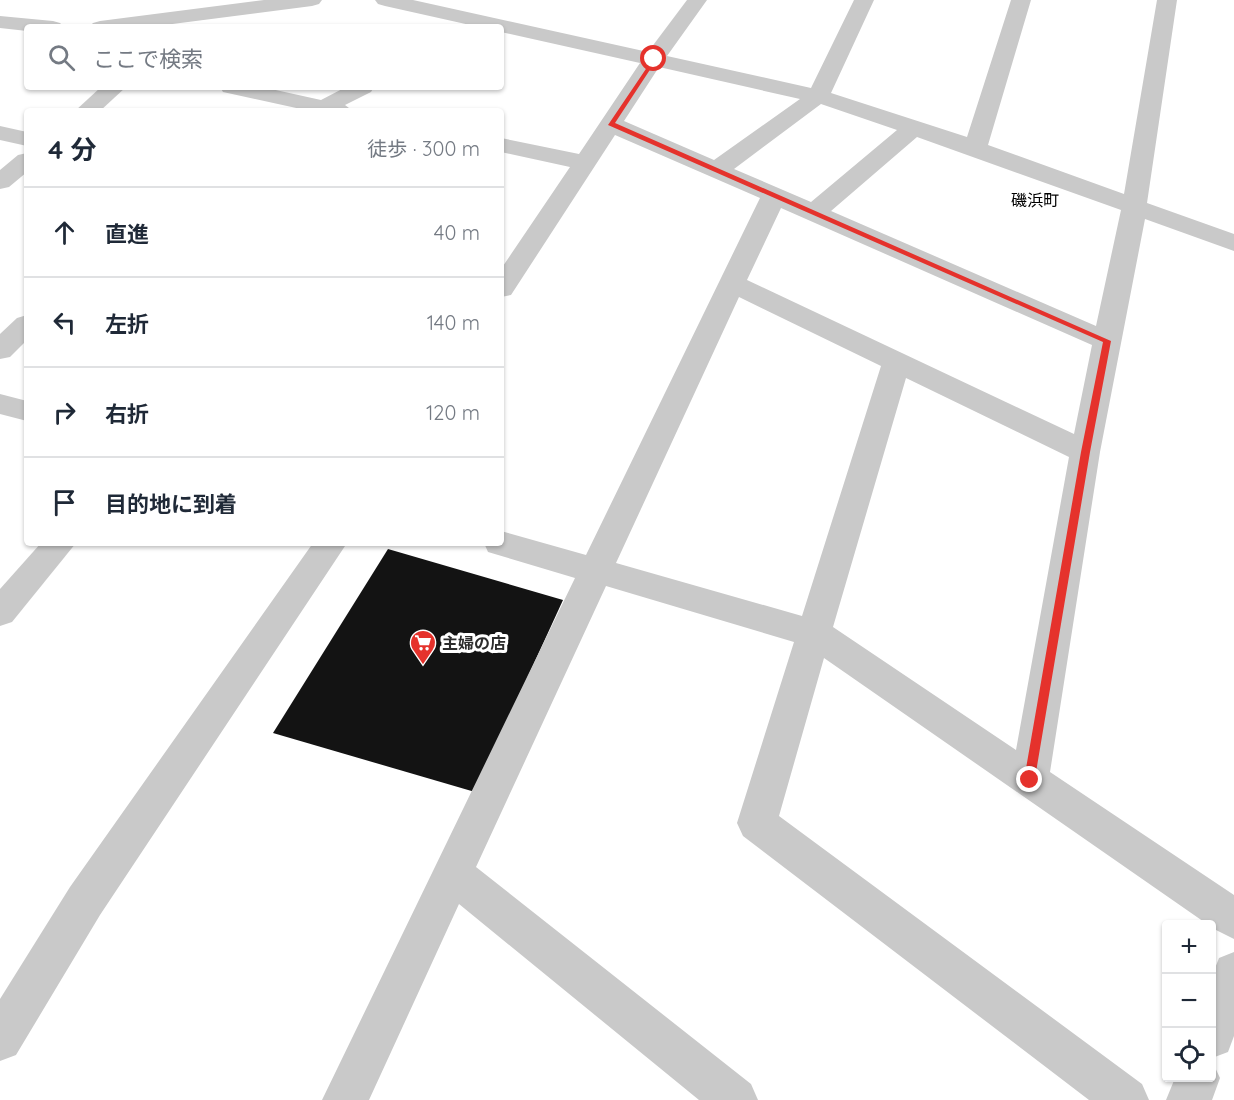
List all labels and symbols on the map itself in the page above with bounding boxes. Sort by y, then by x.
route start [640,45,666,71]
district label: 磯浜町 [1011,190,1059,210]
supermarket icon: 主婦の店 [408,628,438,666]
place label: 主婦の店 [442,633,506,653]
route end [1016,766,1042,792]

